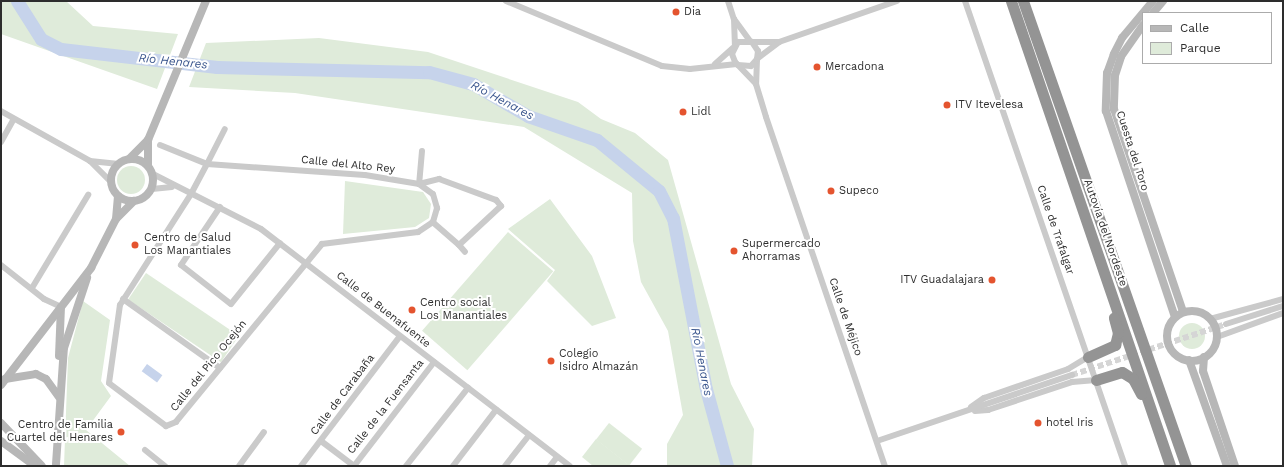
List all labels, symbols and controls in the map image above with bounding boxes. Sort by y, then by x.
place label: Dia [684,5,701,19]
marker: Dia [671,7,681,17]
legend [1142,12,1272,64]
text: Calle [1180,21,1209,35]
text: Parque [1180,41,1221,55]
water label: Río Henares [138,51,208,73]
place label: Mercadona [825,60,884,74]
marker: Mercadona [812,62,822,72]
water label: Río Henares [468,78,536,124]
place label: ITV Itevelesa [955,98,1024,112]
marker: ITV Itevelesa [942,100,952,110]
place label: Lidl [691,105,711,119]
marker: Lidl [678,107,688,117]
street label: Cuesta del Toro [1113,109,1151,193]
street label: Calle del Alto Rey [300,153,396,177]
street label: Autovía del Nordeste [1080,177,1130,289]
street label: Calle de Trafalgar [1033,183,1077,277]
place label: Supeco [839,184,879,198]
marker: Supeco [826,186,836,196]
place label: Centro de Salud Los Manantiales [144,232,231,258]
place label: Supermercado Ahorramas [742,238,821,264]
marker: Centro de Salud Los Manantiales [129,239,141,251]
marker: Supermercado Ahorramas [729,246,739,256]
street label: Calle de Buenafuente [333,269,433,351]
place label: ITV Guadalajara [900,273,984,287]
marker: ITV Guadalajara [987,275,997,285]
street label: Calle de Méjico [825,276,865,358]
place label: Centro social Los Manantiales [420,297,507,323]
marker: Centro social Los Manantiales [407,305,417,315]
street label: Calle del Pico Ocejón [168,317,250,415]
water label: Río Henares [687,327,715,397]
place label: Colegio Isidro Almazán [559,348,639,374]
street label: Calle de Carabaña [308,352,378,438]
marker: Colegio Isidro Almazán [546,356,556,366]
street label: Calle de la Fuensanta [345,357,427,457]
place label: hotel Iris [1046,416,1094,430]
marker: hotel Iris [1033,418,1043,428]
place label: Centro de Familia Cuartel del Henares [6,419,113,445]
marker: Centro de Familia Cuartel del Henares [116,427,126,437]

